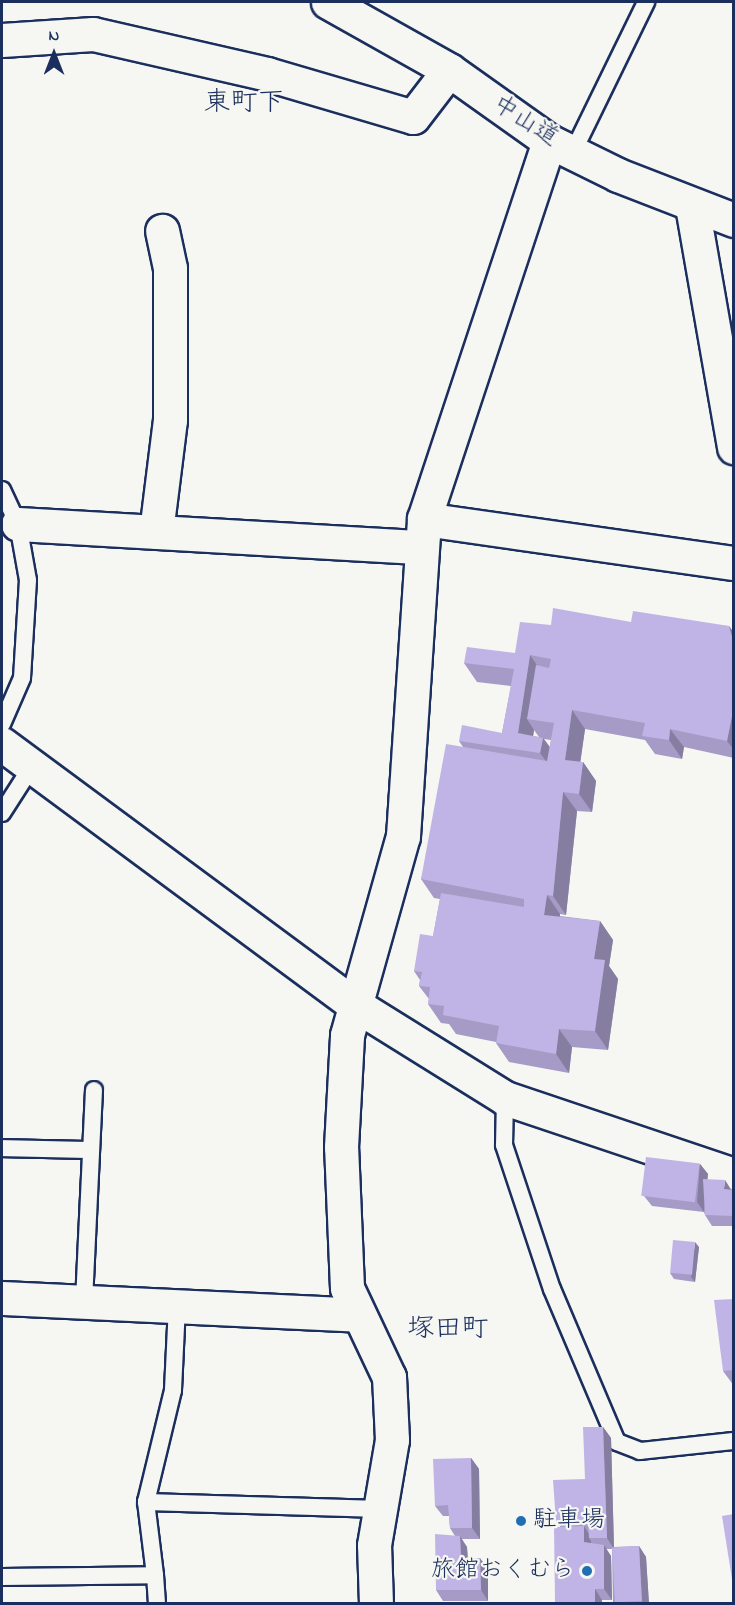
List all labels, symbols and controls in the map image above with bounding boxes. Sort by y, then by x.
north arrow [24,24,84,84]
text: N [49,24,59,48]
district label: 東町下 [204,88,284,120]
street label: 中山道 [487,91,563,153]
district label: 塚田町 [408,1314,488,1346]
place label: 駐車場 [533,1507,605,1535]
marker: 駐車場 [514,1514,528,1528]
place label: 旅館おくむら [431,1557,575,1585]
marker: 旅館おくむら [580,1564,594,1578]

